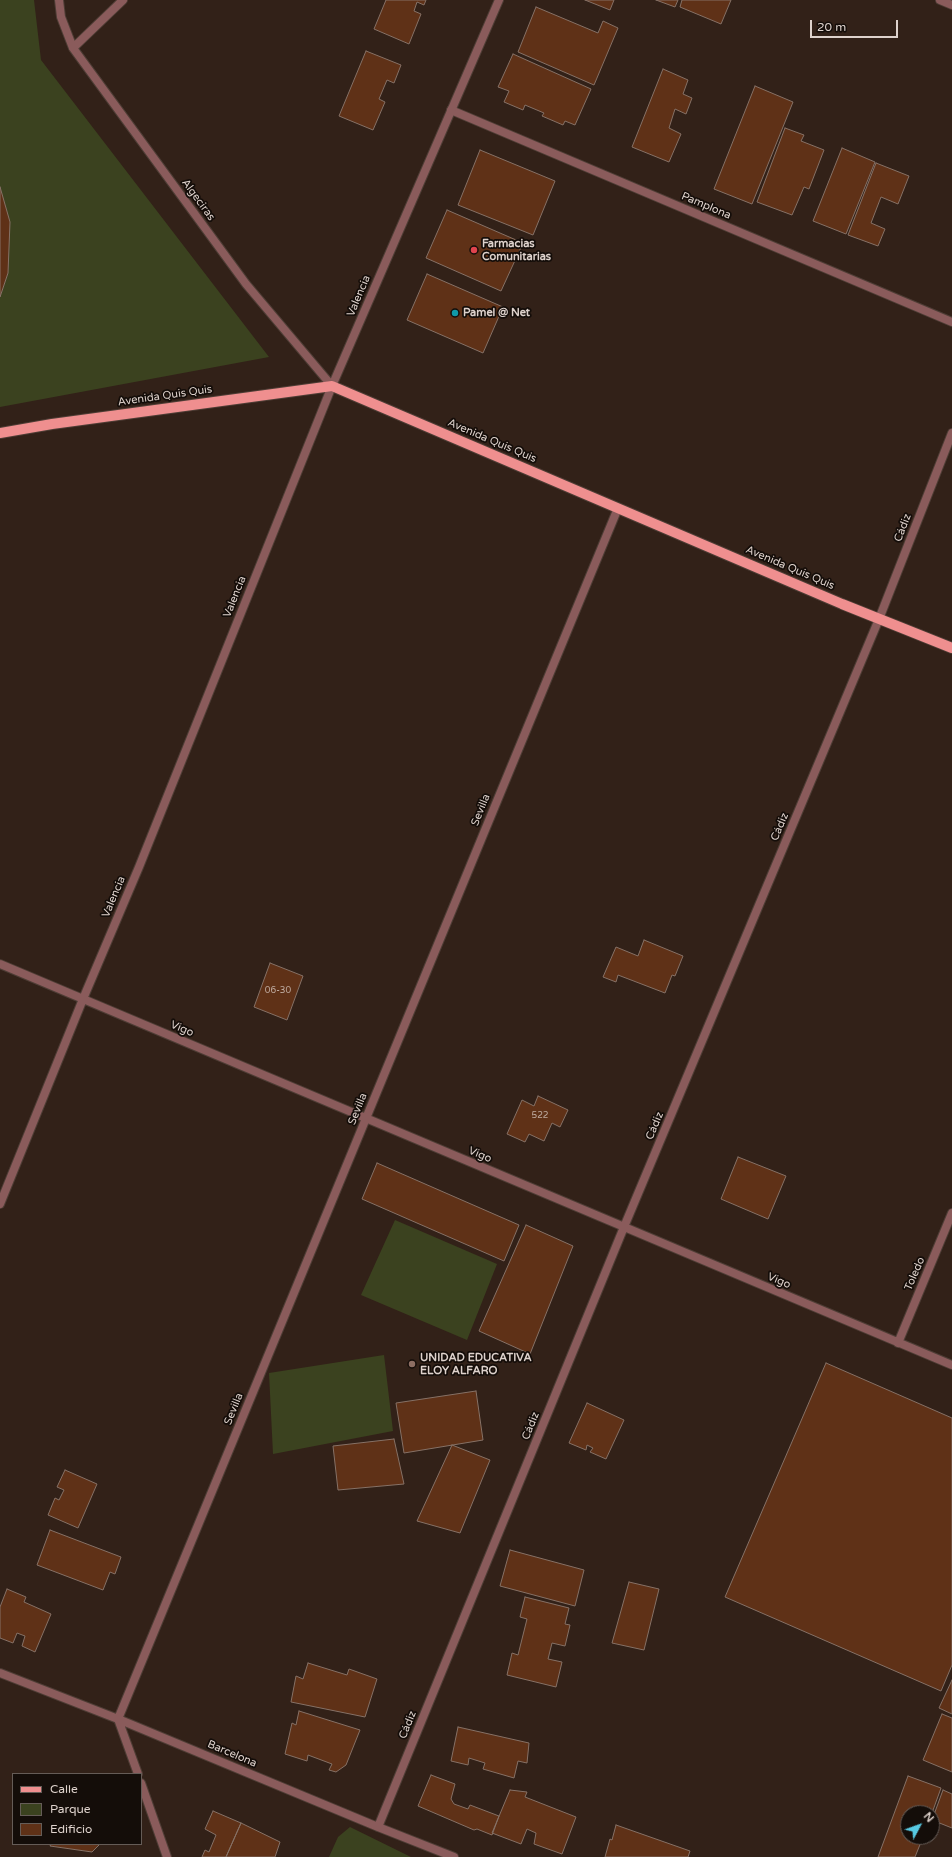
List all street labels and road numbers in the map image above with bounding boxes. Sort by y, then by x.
street label: Algeciras [178,177,218,223]
street label: Pamplona [679,190,733,222]
street label: Valencia [344,273,374,319]
street label: Avenida Quis Quis [117,383,213,409]
street label: Avenida Quis Quis [446,416,538,466]
street label: Cádiz [892,512,914,544]
street label: Avenida Quis Quis [744,543,836,593]
street label: Valencia [221,574,249,620]
street label: Sevilla [469,792,493,828]
street label: Cádiz [768,811,792,843]
street label: Valencia [99,874,129,920]
street label: Vigo [168,1018,196,1040]
street label: Sevilla [346,1091,370,1127]
street label: Cádiz [643,1110,667,1142]
street label: Vigo [466,1144,494,1166]
street label: Toledo [902,1255,928,1293]
street label: Vigo [765,1270,793,1292]
street label: Sevilla [222,1391,246,1427]
street label: Cádiz [519,1410,543,1442]
street label: Cádiz [396,1709,420,1741]
street label: Barcelona [205,1738,259,1770]

